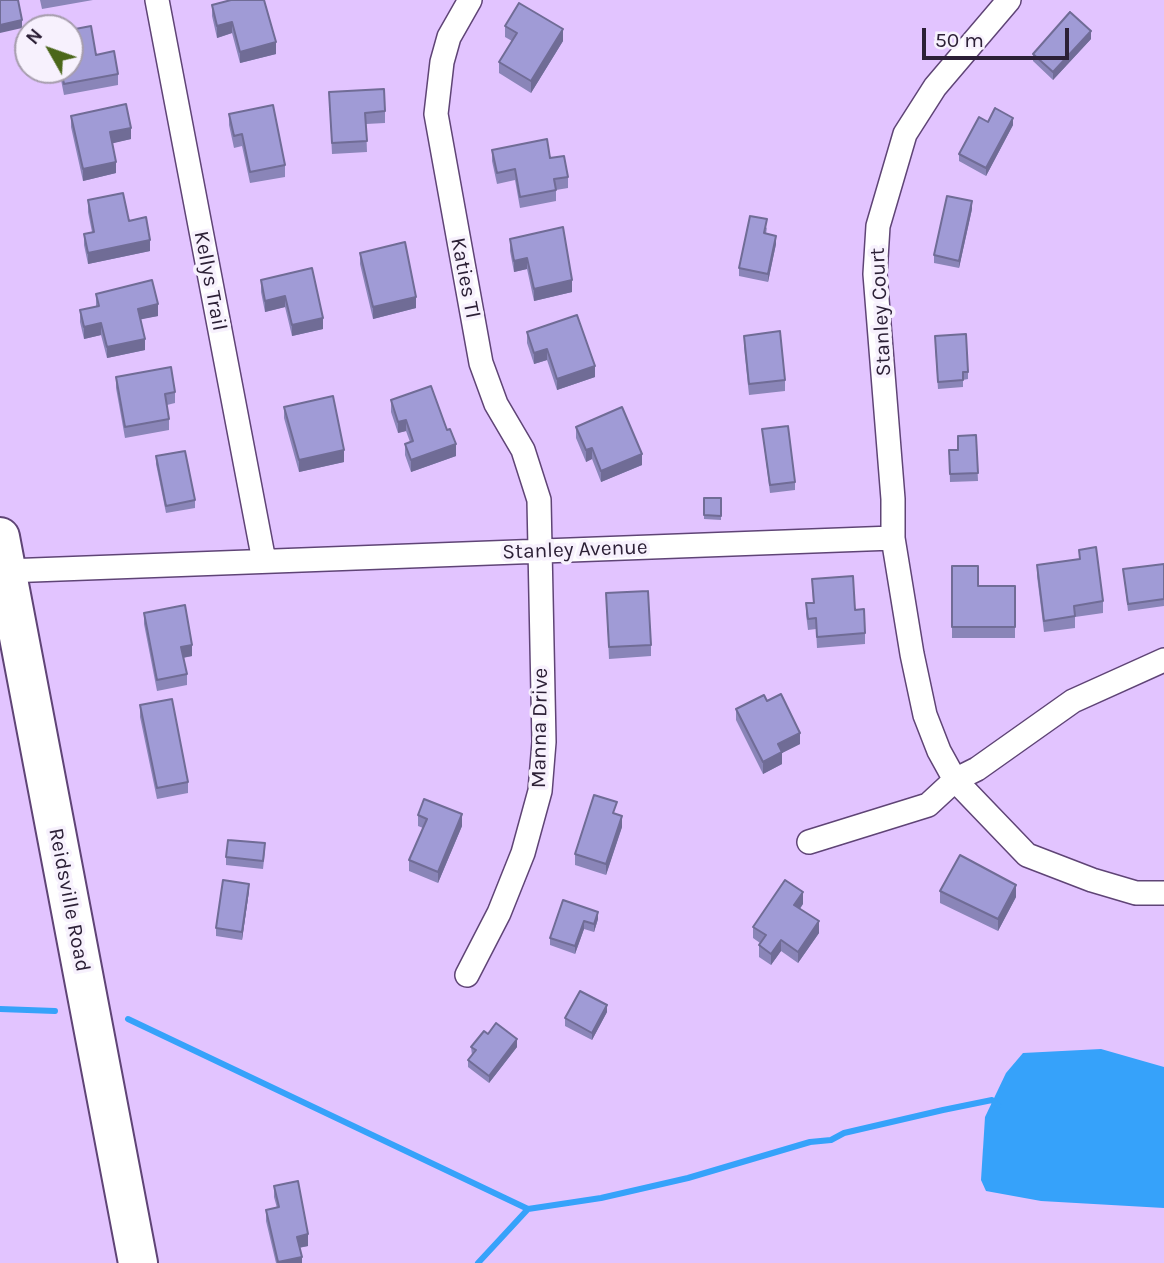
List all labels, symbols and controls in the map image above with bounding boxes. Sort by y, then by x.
north arrow [14,14,84,84]
scale bar [926,14,1073,58]
text: N [22,24,47,49]
text: 50 m [935,28,984,52]
street label: Kellys Trail [188,229,232,333]
street label: Katies Tl [445,236,485,320]
street label: Stanley Court [865,247,897,377]
street label: Stanley Avenue [502,535,648,565]
street label: Manna Drive [526,668,554,788]
street label: Reidsville Road [43,826,95,974]

